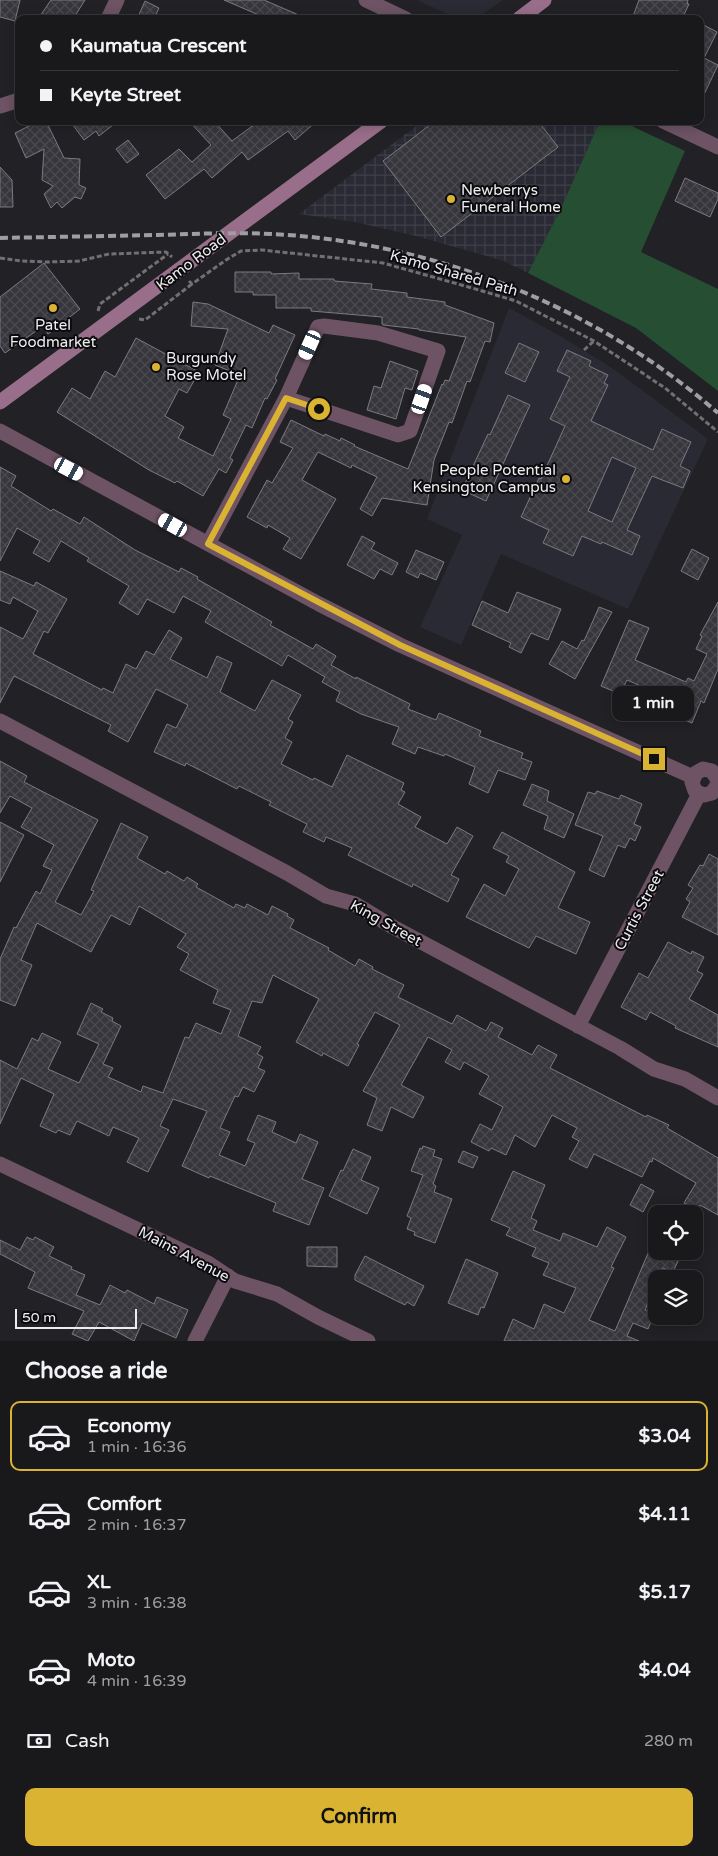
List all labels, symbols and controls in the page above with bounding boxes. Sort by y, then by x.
text: Kaumatua Crescent [70,35,247,57]
text: Keyte Street [70,84,181,106]
place label: Newberrys Funeral Home [461,181,561,216]
marker: Newberrys Funeral Home [445,193,457,205]
street label: Kamo Road [152,230,230,294]
street label: Kamo Shared Path [388,246,520,300]
marker: Patel Foodmarket [47,302,59,314]
place label: Patel Foodmarket [10,316,96,351]
car [297,328,322,362]
place label: Burgundy Rose Motel [166,349,247,384]
marker: Burgundy Rose Motel [150,361,162,373]
car [410,382,433,416]
route start [308,398,330,420]
car [52,455,85,483]
place label: People Potential Kensington Campus [413,461,556,496]
marker: People Potential Kensington Campus [560,473,572,485]
car [156,511,189,539]
callout: 1 min [613,686,695,722]
text: 1 min [632,693,674,713]
route end [643,748,665,770]
street label: Curtis Street [610,866,668,953]
street label: King Street [347,896,425,950]
map controls [648,1205,703,1325]
button: locate [648,1205,703,1260]
street label: Mains Avenue [135,1222,233,1286]
button: layers [648,1270,703,1325]
scale bar [15,1306,138,1329]
text: 50 m [22,1309,56,1326]
text: Choose a ride [25,1358,168,1384]
icon: car [27,1414,72,1459]
text: Economy [87,1415,171,1437]
text: $3.04 [639,1425,691,1447]
text: 1 min · 16:36 [87,1437,186,1457]
icon: car [27,1492,72,1537]
text: Comfort [87,1493,161,1515]
text: $4.11 [639,1503,691,1525]
text: 2 min · 16:37 [87,1515,186,1535]
icon: car [27,1570,72,1615]
text: XL [87,1571,111,1593]
text: $5.17 [639,1581,691,1603]
text: 3 min · 16:38 [87,1593,186,1613]
icon: car [27,1648,72,1693]
text: Moto [87,1649,135,1671]
text: $4.04 [639,1659,691,1681]
text: 4 min · 16:39 [87,1671,186,1691]
icon: cash [25,1727,53,1755]
text: Cash [65,1730,110,1752]
text: 280 m [644,1731,693,1751]
button: Confirm [25,1788,693,1846]

